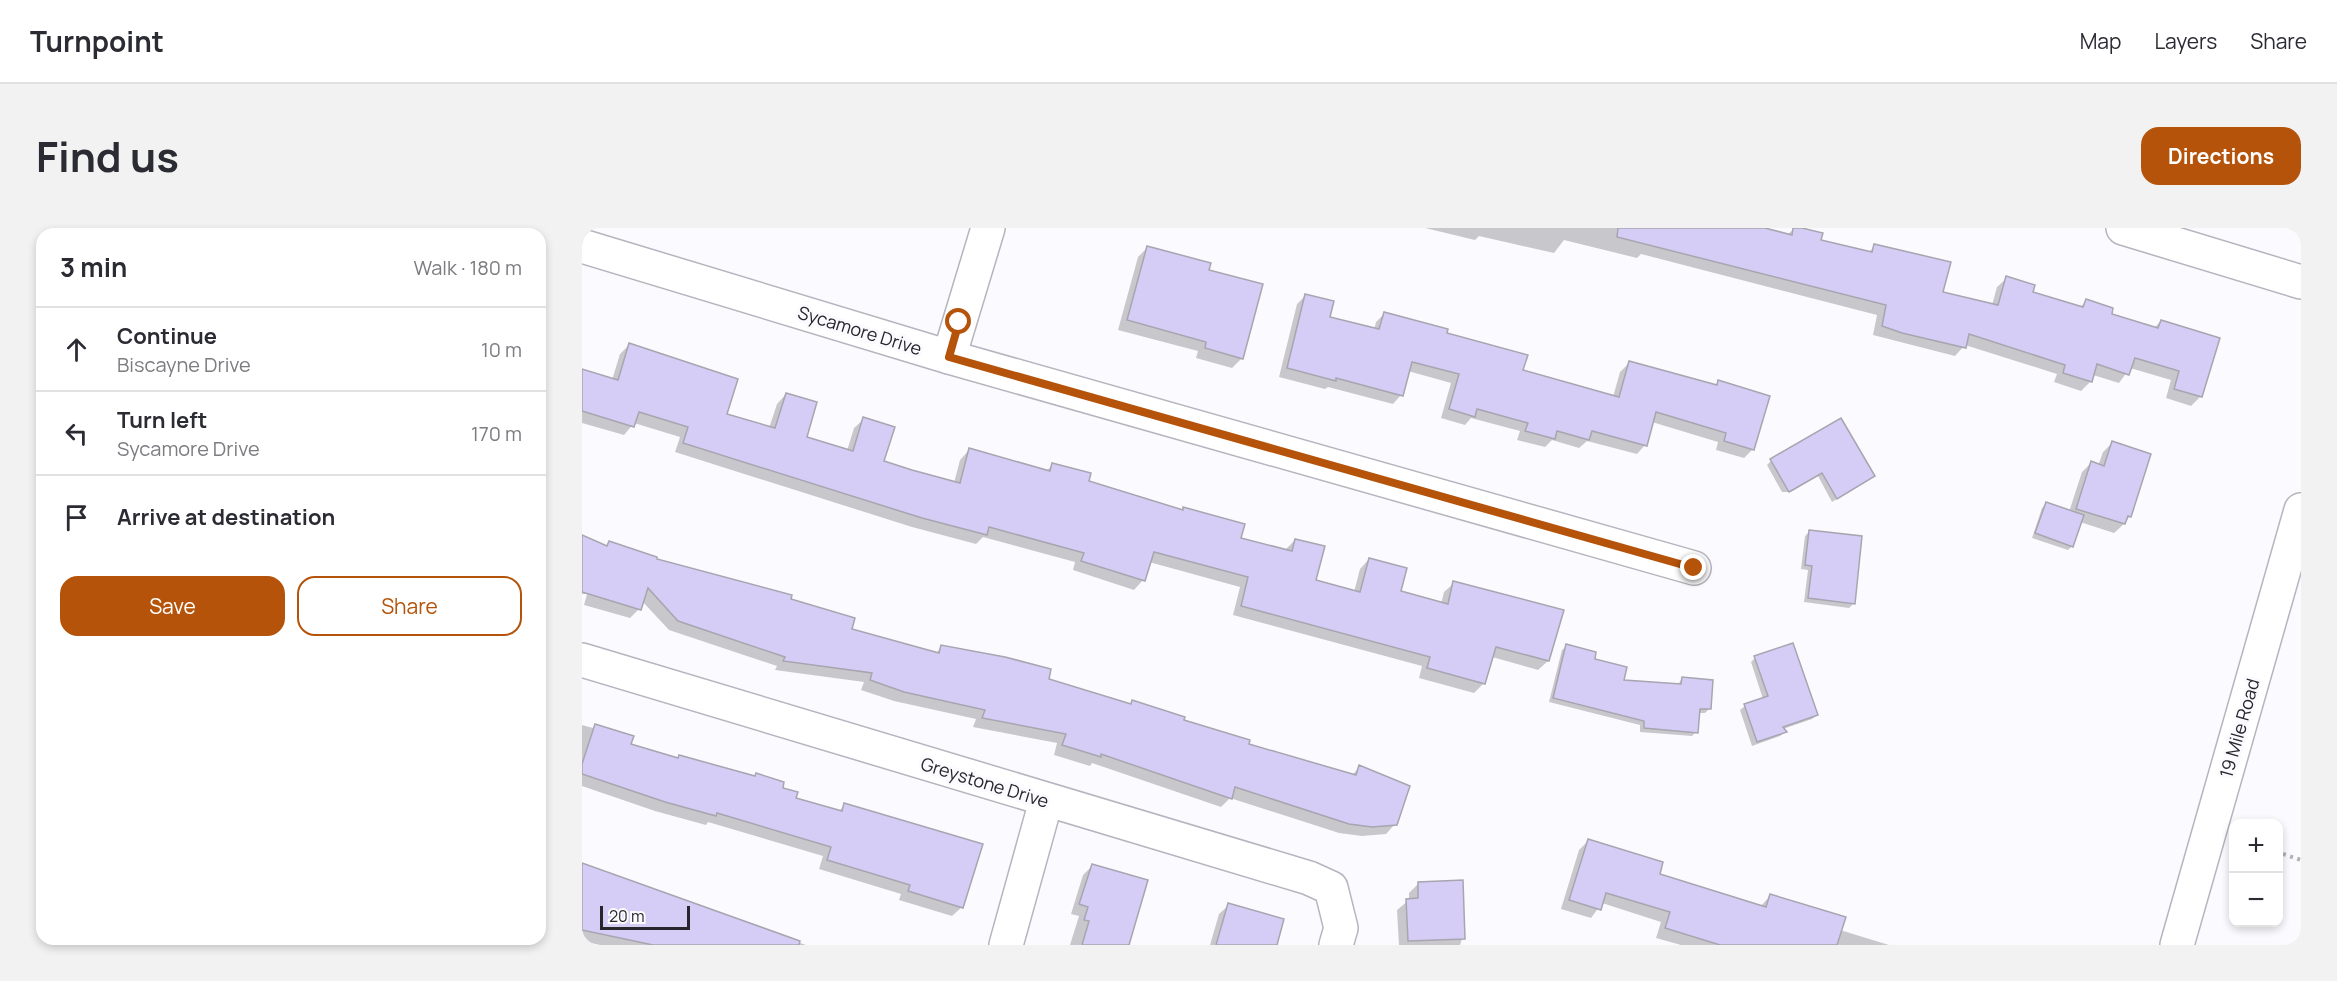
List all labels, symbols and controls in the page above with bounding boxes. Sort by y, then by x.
text: Turnpoint [30,22,164,60]
text: Map [2080,27,2121,55]
text: Layers [2154,27,2217,55]
text: Share [2250,27,2307,55]
text: Find us [36,127,179,185]
button: Directions [2141,127,2301,185]
text: 3 min [60,249,127,285]
text: Walk · 180 m [413,254,522,281]
street label: Sycamore Drive [795,300,925,360]
route start [945,308,971,334]
text: Continue [117,321,217,351]
icon: ahead [60,333,93,366]
text: 10 m [481,336,522,363]
text: Biscayne Drive [117,351,251,378]
text: Turn left [117,405,207,435]
icon: left [60,417,93,450]
text: 170 m [471,420,522,447]
text: Sycamore Drive [117,435,260,462]
icon: arrive [60,501,93,534]
text: Arrive at destination [117,502,335,532]
route end [1680,554,1706,580]
button: Save [60,576,285,636]
button: Share [297,576,522,636]
street label: 19 Mile Road [2213,676,2265,780]
street label: Greystone Drive [918,751,1052,813]
map controls [2229,819,2283,927]
button: + [2229,819,2283,873]
button: − [2229,873,2283,927]
scale bar [600,903,690,930]
text: 20 m [609,905,645,927]

